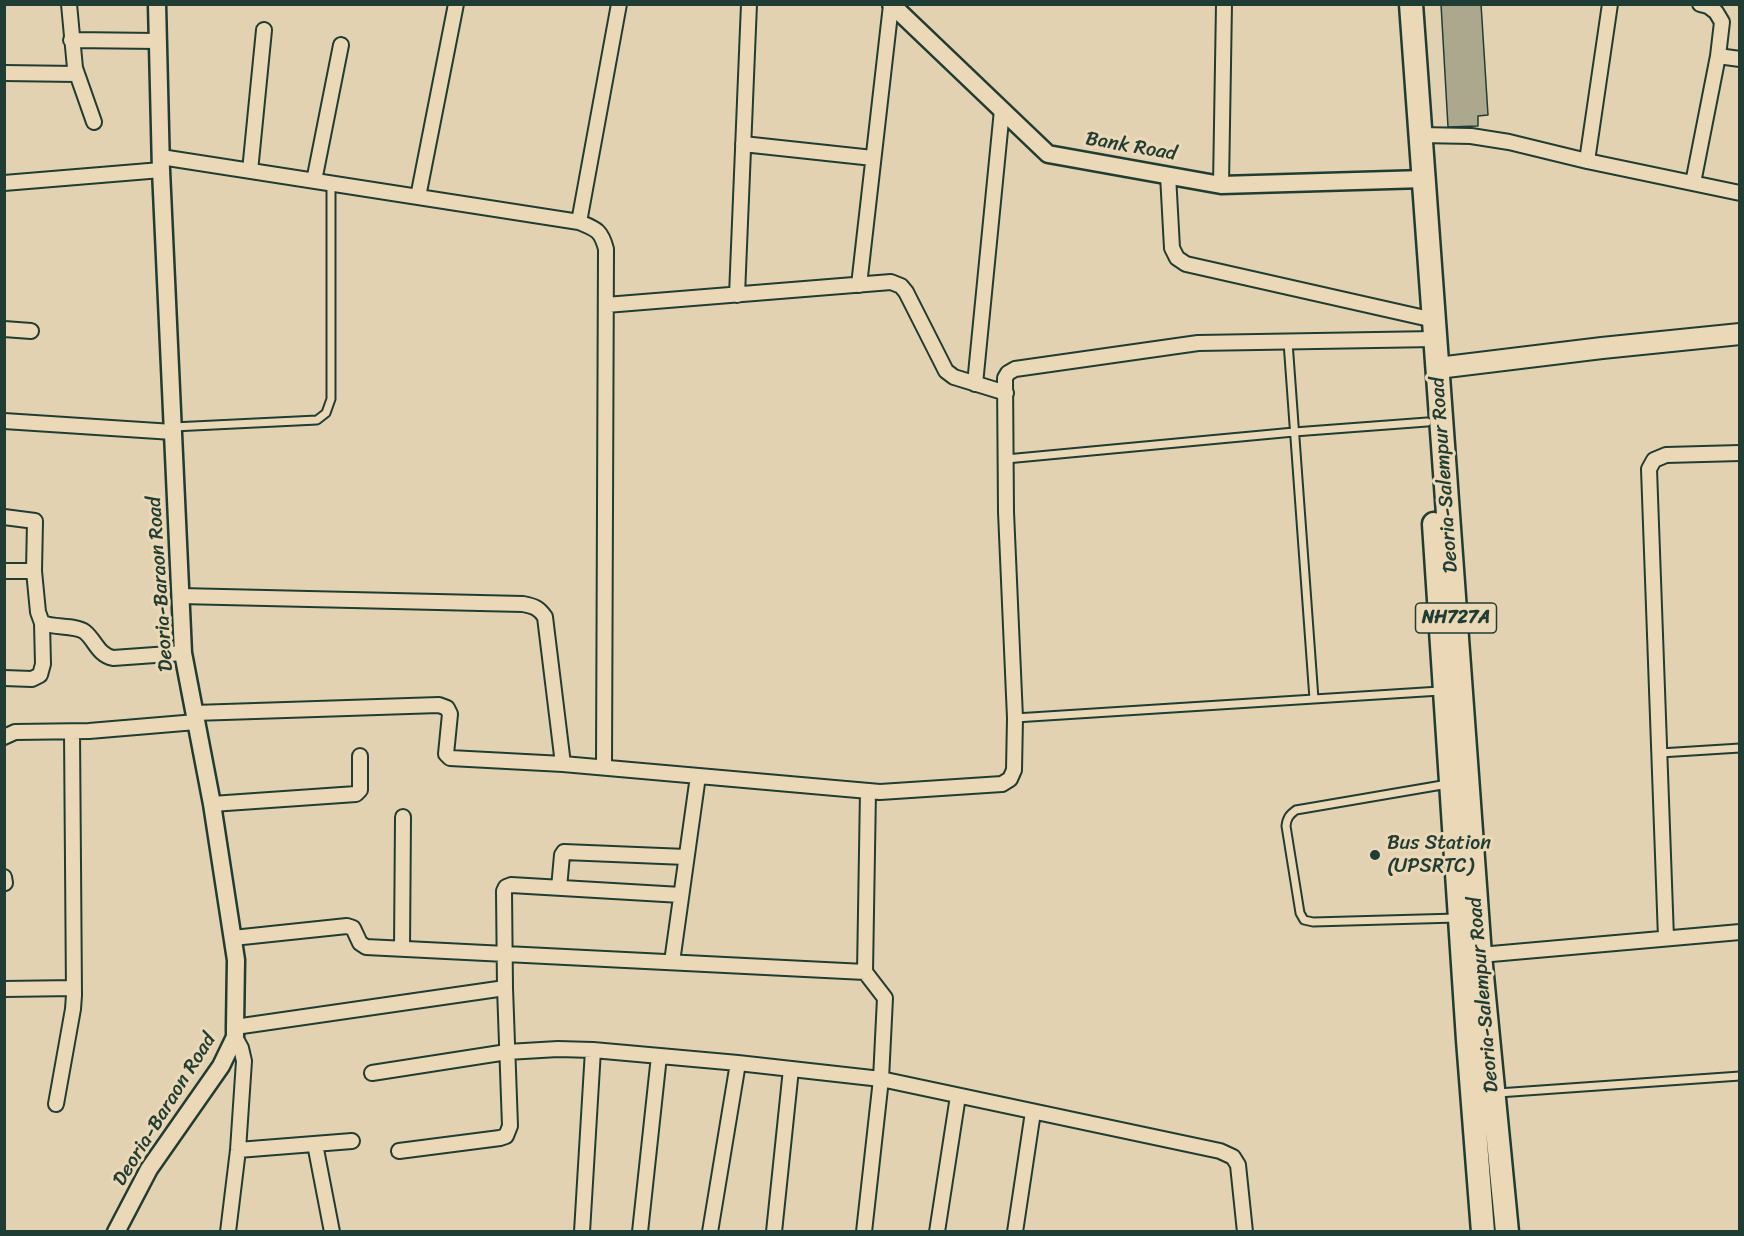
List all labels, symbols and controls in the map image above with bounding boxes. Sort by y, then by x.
street label: Bank Road [1084,127,1178,167]
street label: Deoria-Salempur Road [1426,376,1464,574]
street label: Deoria-Baraon Road [143,496,179,672]
road number: NH727A [1416,603,1496,633]
place label: Bus Station (UPSRTC) [1387,832,1491,879]
marker: Bus Station (UPSRTC) [1368,848,1382,862]
street label: Deoria-Salempur Road [1463,896,1505,1094]
street label: Deoria-Baraon Road [108,1029,222,1191]

